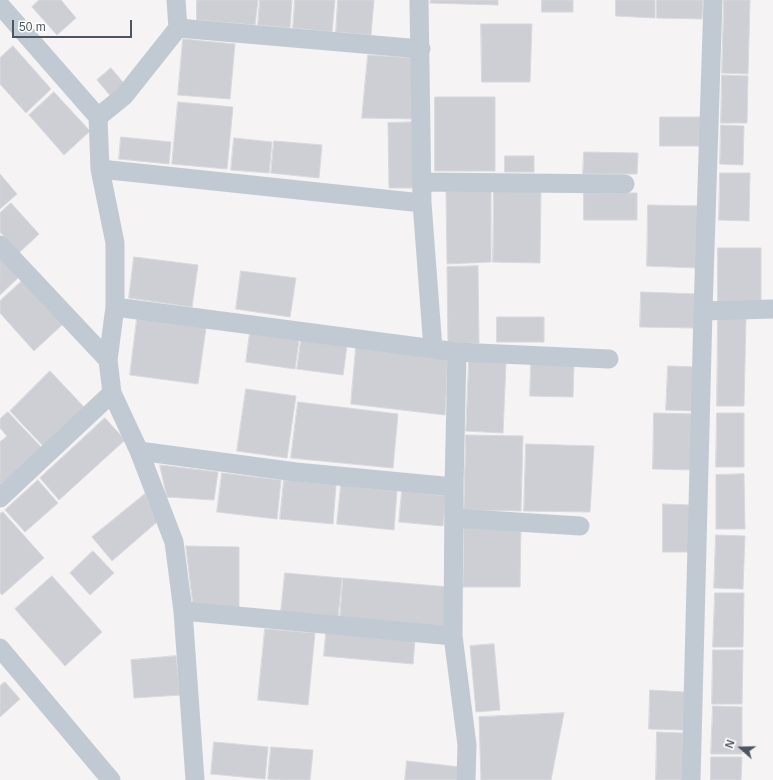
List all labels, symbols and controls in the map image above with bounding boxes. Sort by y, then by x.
scale bar [14,12,134,38]
text: 50 m [19,20,46,34]
north arrow [721,728,761,768]
text: N [723,738,737,750]

